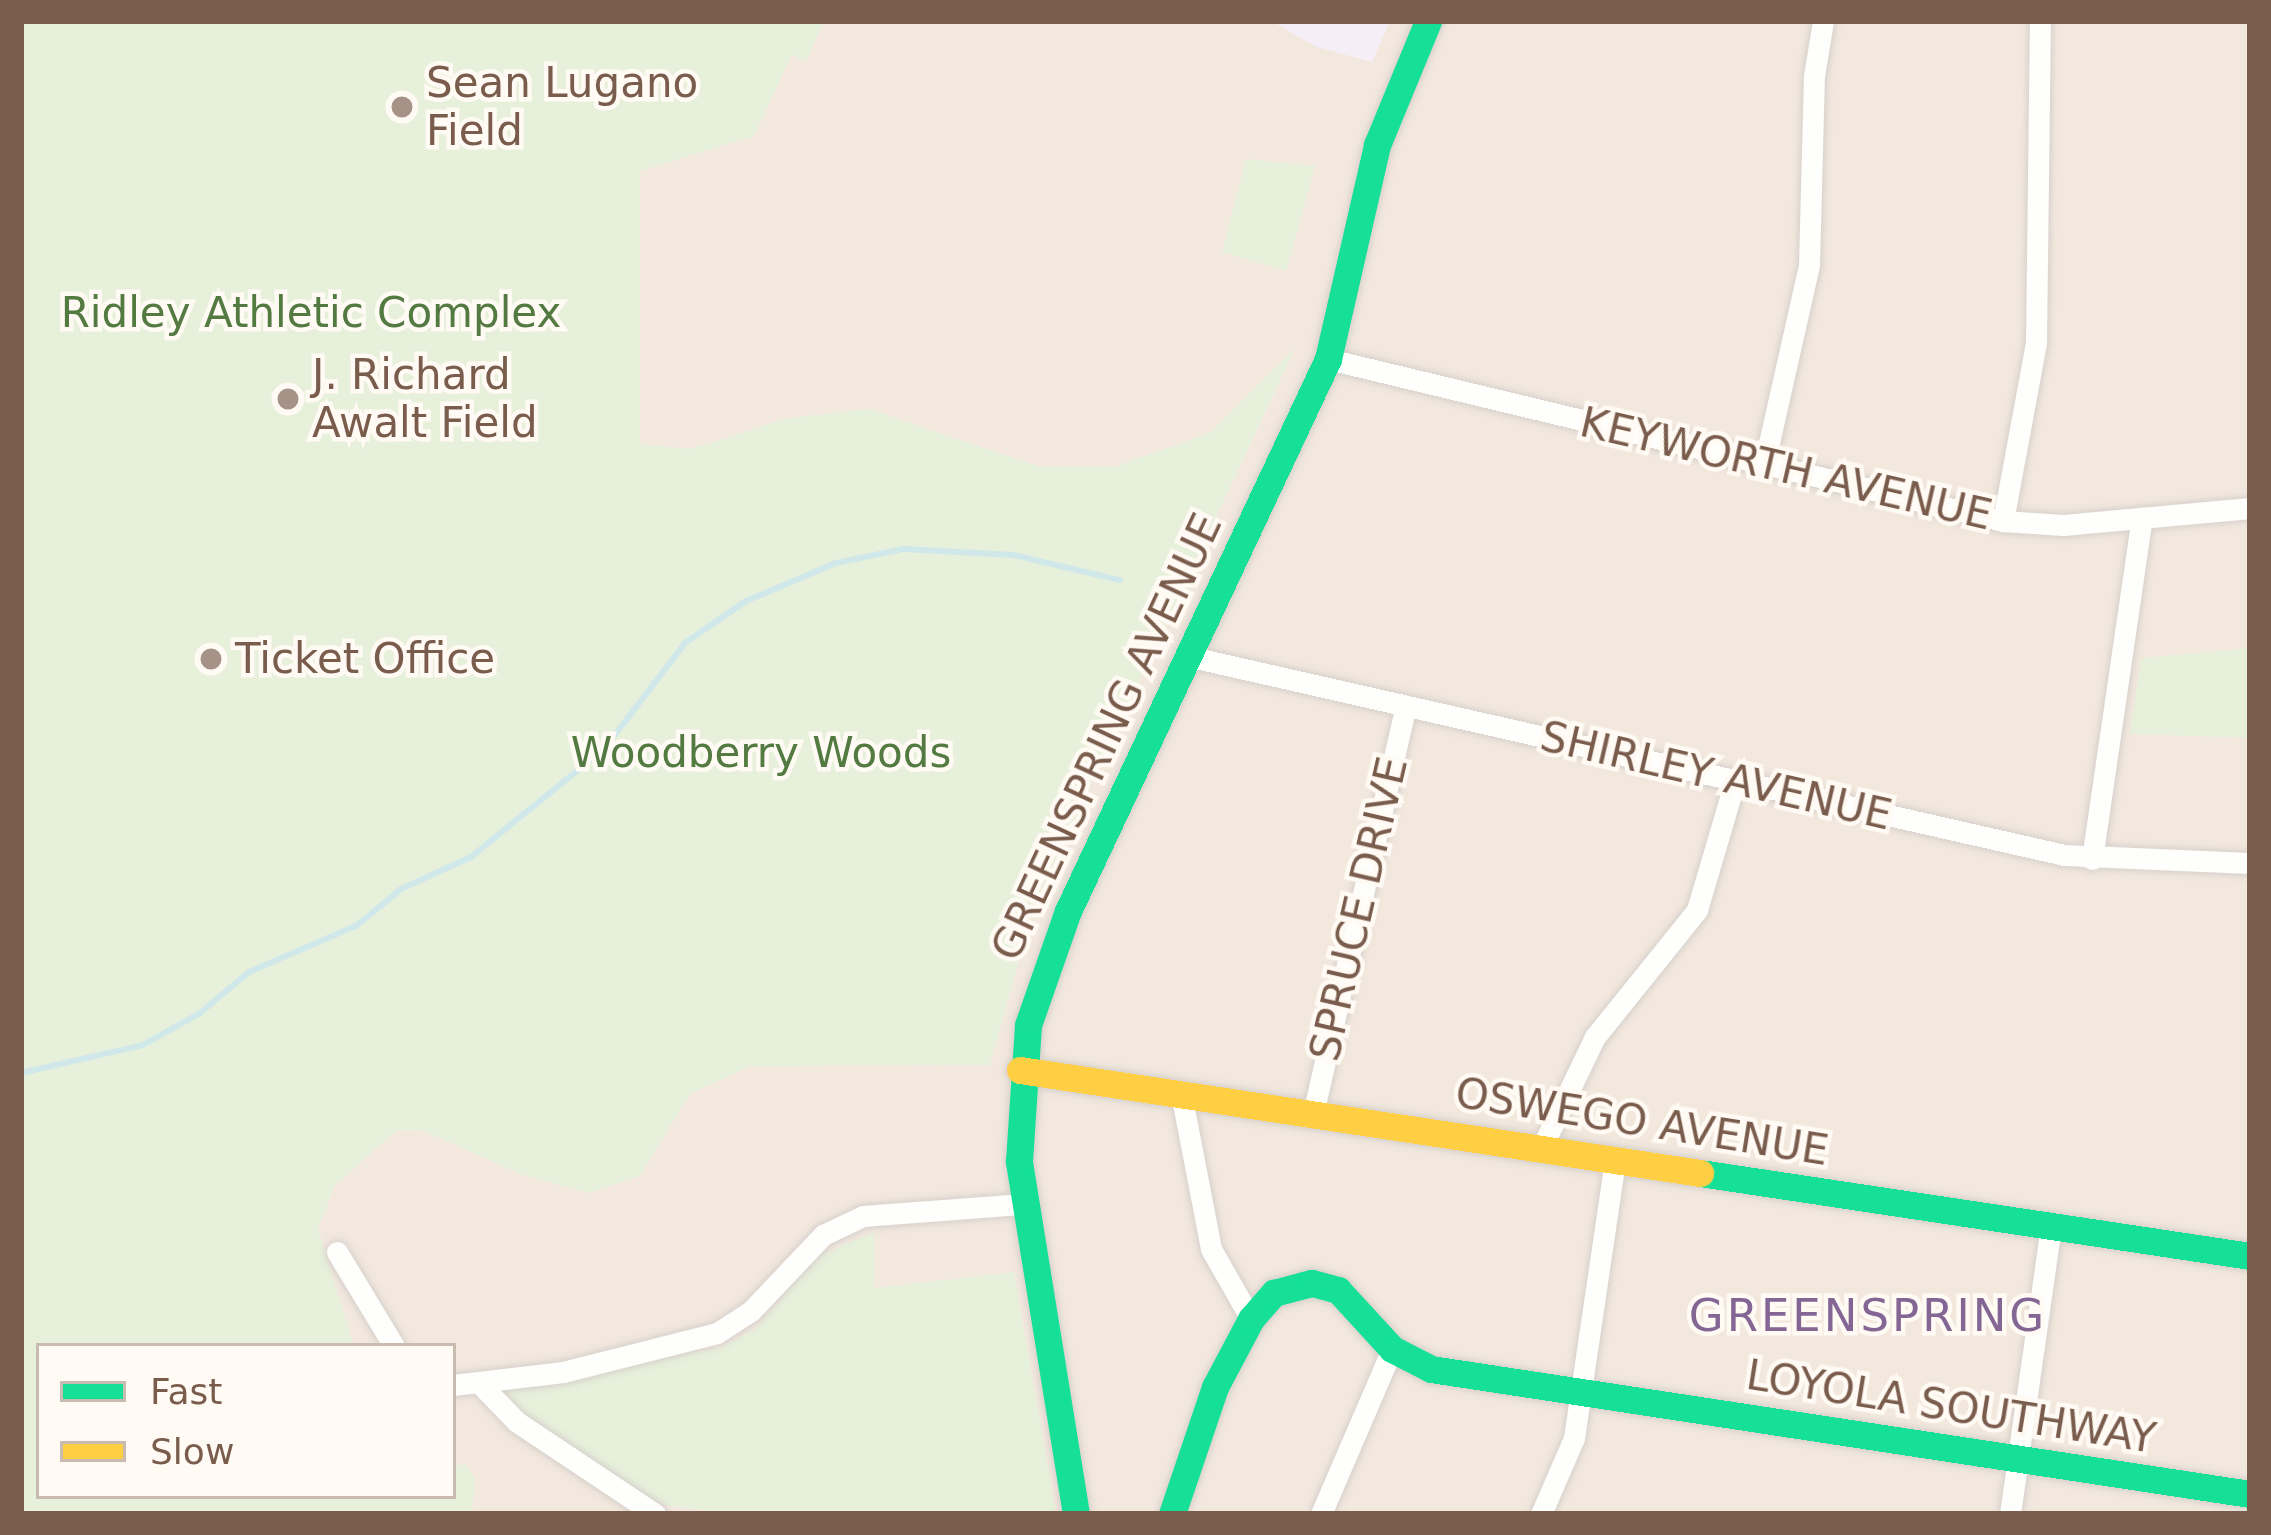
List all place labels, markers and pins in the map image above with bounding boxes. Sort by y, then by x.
place label: Sean Lugano Field [426,58,698,156]
marker: Sean Lugano Field [389,94,415,120]
place label: J. Richard Awalt Field [312,350,538,448]
marker: J. Richard Awalt Field [275,386,301,412]
place label: Ticket Office [235,634,495,684]
marker: Ticket Office [198,646,224,672]

